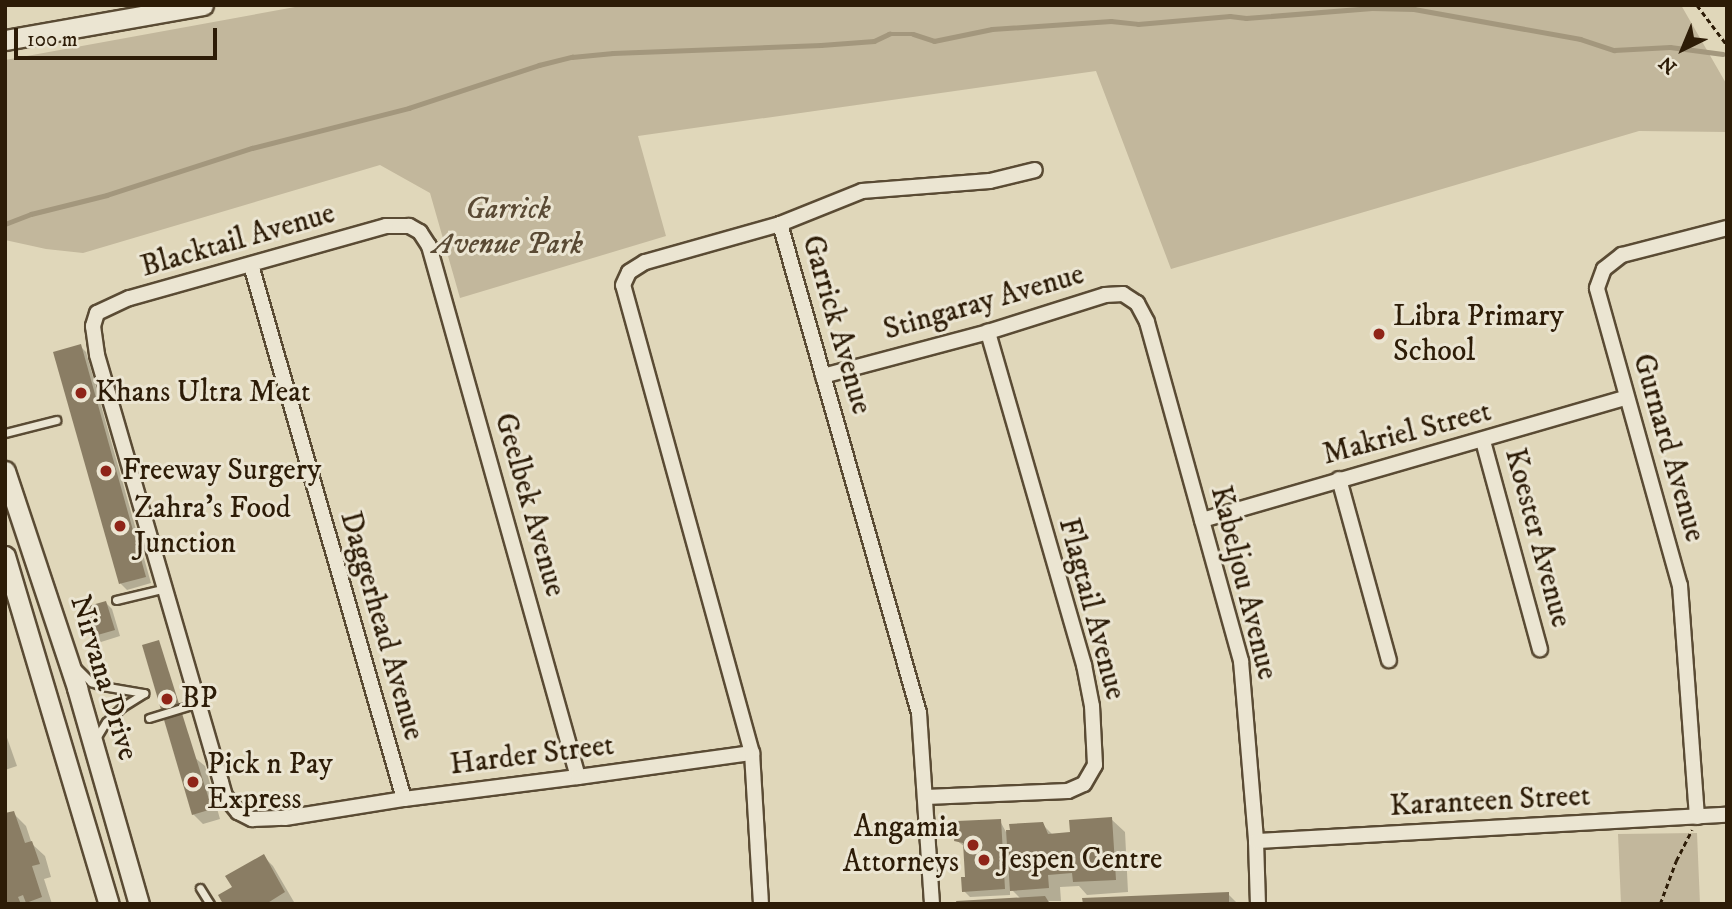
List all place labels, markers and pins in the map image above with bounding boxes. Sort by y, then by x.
place label: Libra Primary School [1393,299,1564,370]
marker: Libra Primary School [1371,326,1387,342]
place label: Khans Ultra Meat [95,375,311,411]
marker: Khans Ultra Meat [73,385,89,401]
place label: Freeway Surgery [122,453,321,489]
marker: Freeway Surgery [96,461,116,481]
place label: Zahra's Food Junction [134,491,291,562]
marker: Zahra's Food Junction [112,518,128,534]
place label: BP [181,681,217,717]
marker: BP [159,691,175,707]
place label: Pick n Pay Express [207,747,333,818]
marker: Pick n Pay Express [185,774,201,790]
place label: Angamia Attorneys [843,810,959,880]
marker: Angamia Attorneys [965,837,981,853]
place label: Jespen Centre [998,842,1163,878]
marker: Jespen Centre [976,852,992,868]

